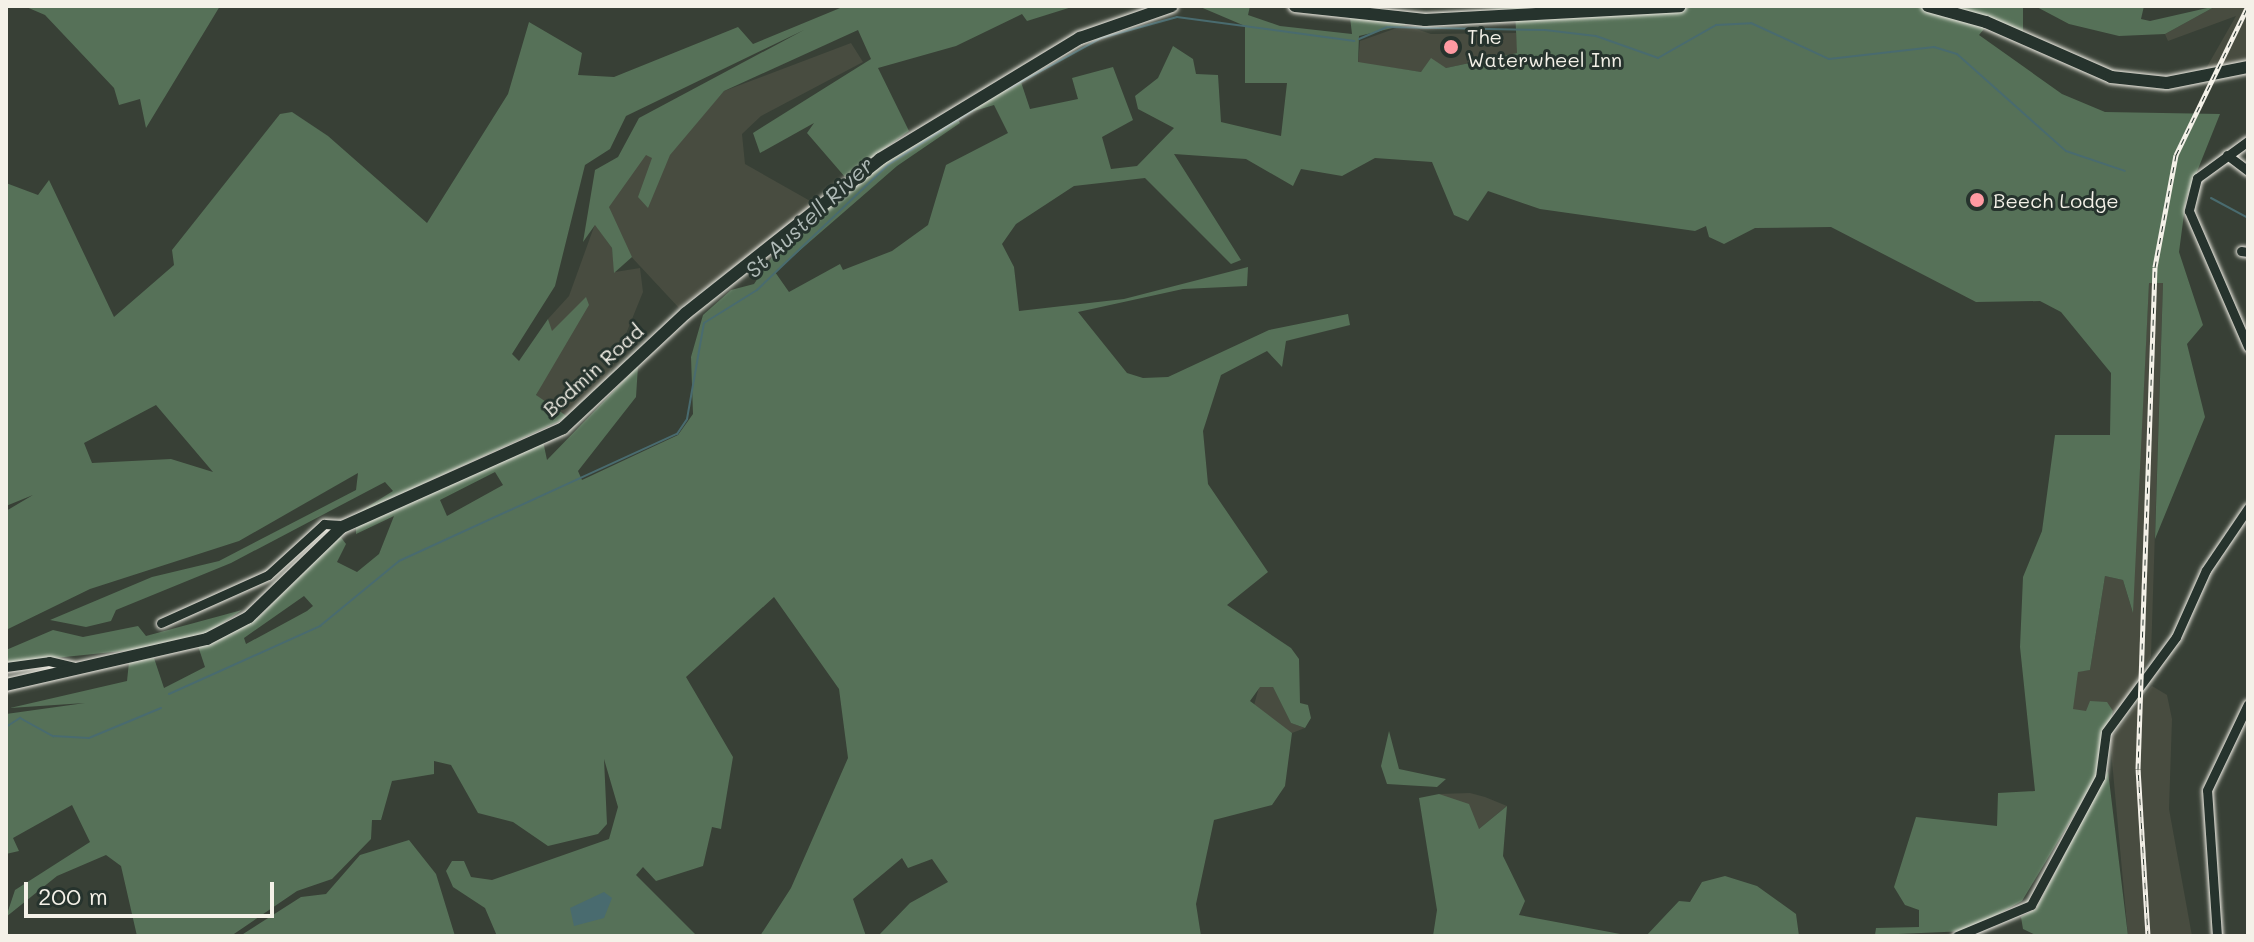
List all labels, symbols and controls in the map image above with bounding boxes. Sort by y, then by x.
place label: The Waterwheel Inn [1467,24,1622,71]
marker: The Waterwheel Inn [1442,38,1460,56]
water label: St Austell River [739,151,879,283]
place label: Beech Lodge [1993,188,2119,212]
marker: Beech Lodge [1968,191,1986,209]
street label: Bodmin Road [538,319,648,421]
scale bar [28,866,278,916]
text: 200 m [38,880,108,911]

